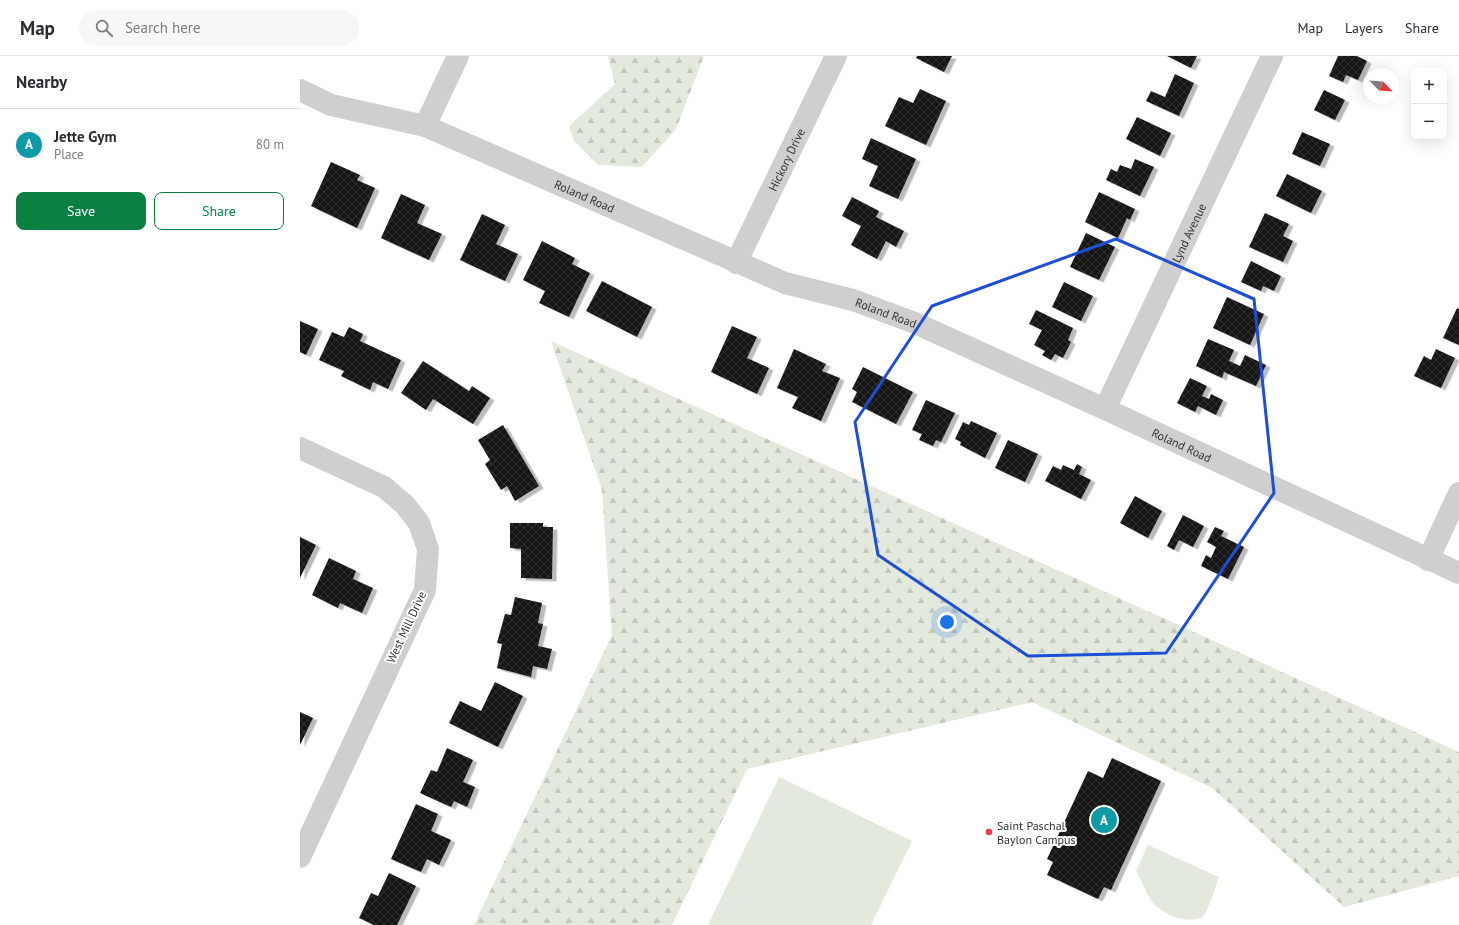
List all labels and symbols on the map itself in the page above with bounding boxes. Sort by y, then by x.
north arrow [1363,68,1399,104]
street label: Hickory Drive [764,125,808,193]
street label: Roland Road [552,176,617,215]
street label: Lynd Avenue [1168,201,1209,265]
street label: Roland Road [853,294,919,331]
street label: Roland Road [1150,424,1214,465]
street label: West Mill Drive [383,589,429,665]
your location [937,612,957,632]
pin: A [1091,805,1117,835]
place label: Saint Paschal Baylon Campus [997,818,1076,847]
marker: Saint Paschal Baylon Campus [984,827,994,837]

